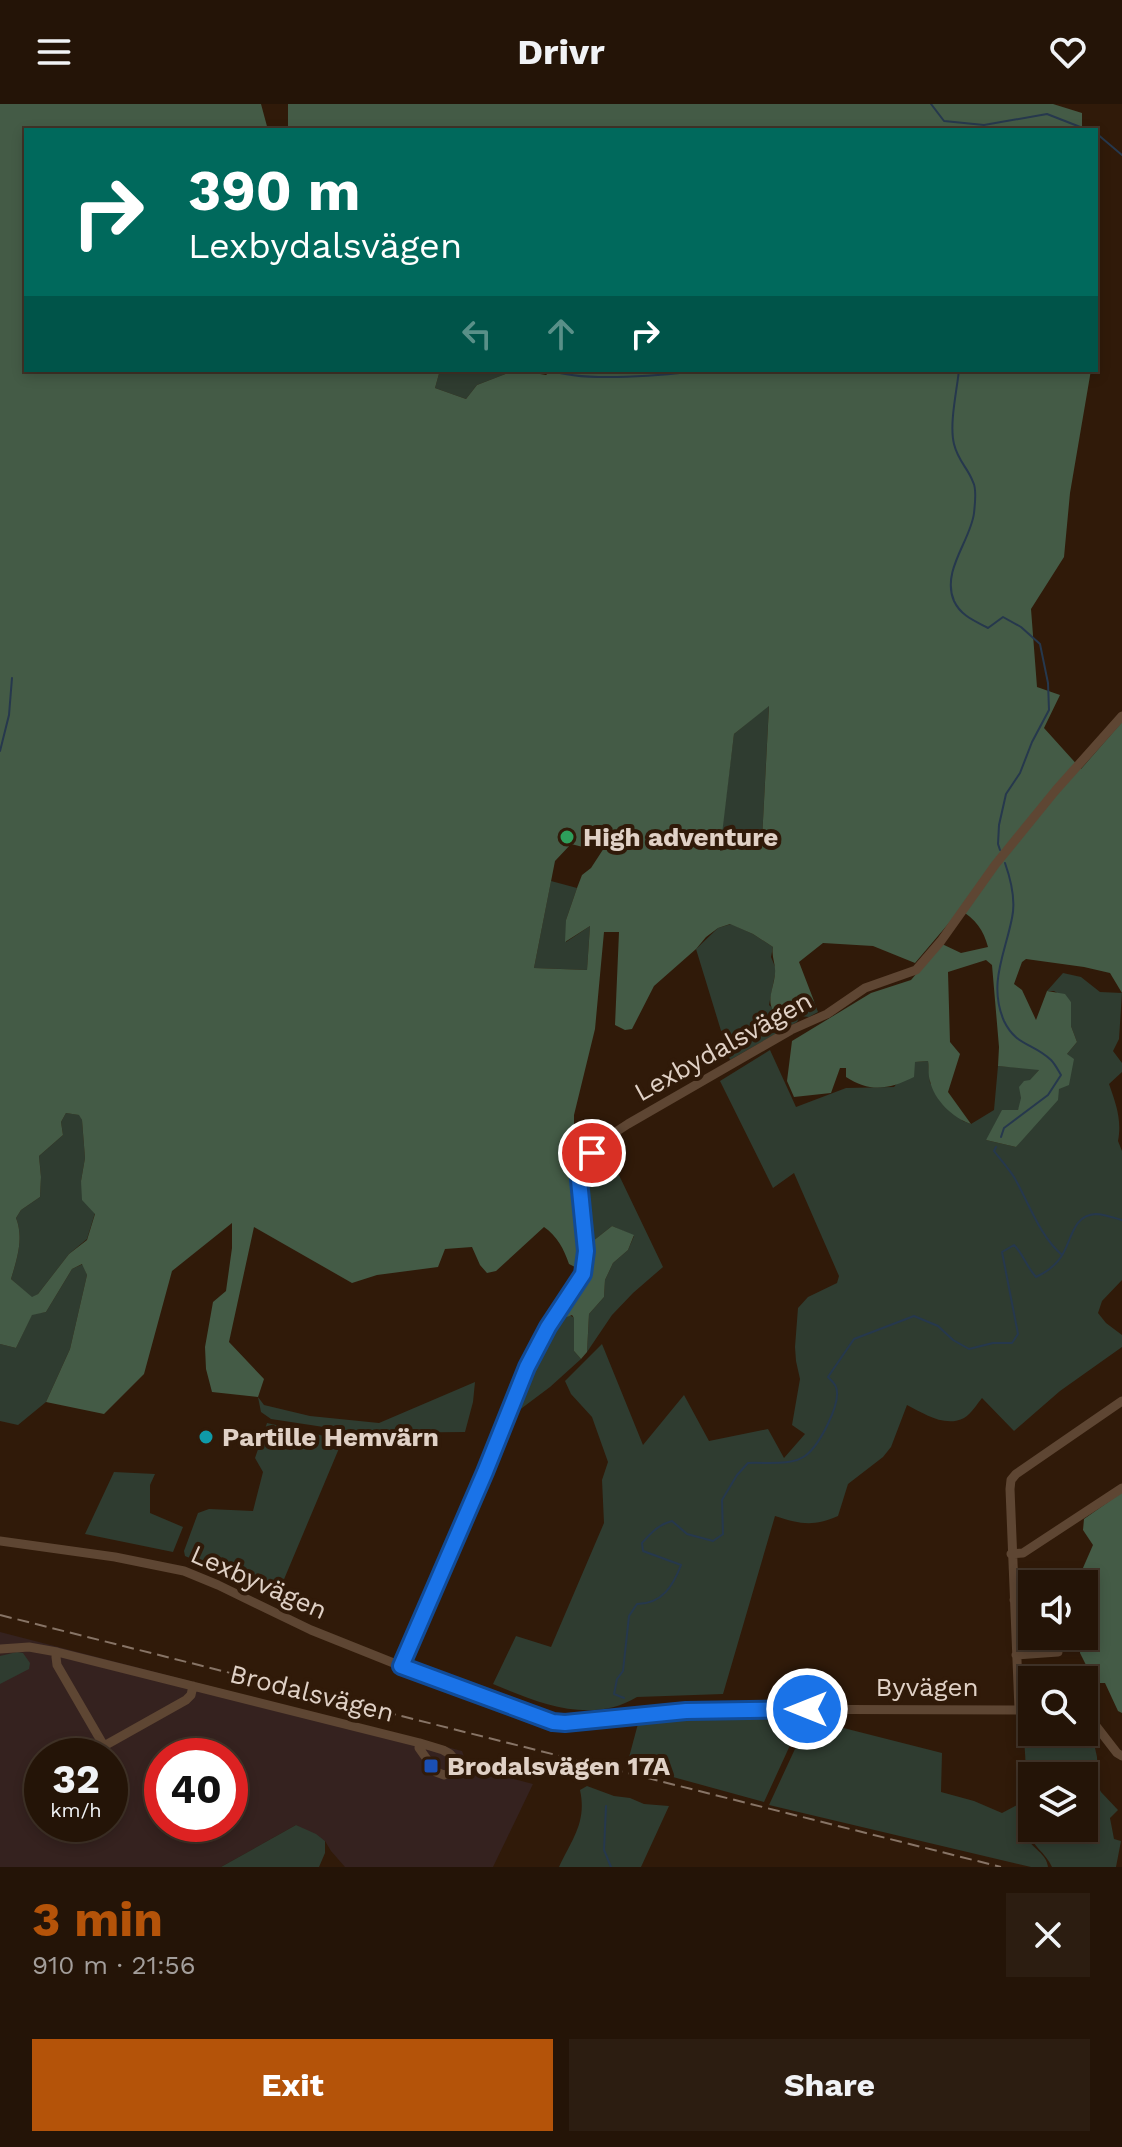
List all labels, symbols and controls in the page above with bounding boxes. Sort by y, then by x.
icon: menu [32,30,76,74]
icon: heart [1046,30,1090,74]
text: Drivr [517,31,605,73]
text: 390 m [188,158,360,224]
icon: right [56,160,160,264]
text: Lexbydalsvägen [188,225,462,267]
icon: left [455,312,499,356]
icon: ahead [539,312,583,356]
icon: right [623,312,667,356]
place label: High adventure [583,822,778,852]
marker: High adventure [558,828,576,846]
street label: Lexbydalsvägen [629,985,817,1107]
pin [558,1119,626,1187]
icon: arrive [570,1131,614,1175]
place label: Partille Hemvärn [222,1422,439,1452]
marker: Partille Hemvärn [197,1428,215,1446]
street label: Lexbyvägen [186,1539,332,1625]
map controls [1018,1570,1098,1842]
button: sound [1018,1570,1098,1650]
street label: Brodalsvägen [227,1658,397,1728]
button: search [1018,1666,1098,1746]
position arrow [765,1667,849,1751]
street label: Byvägen [875,1672,979,1702]
speed limit sign: 40 [144,1738,248,1842]
place label: Brodalsvägen 17A [447,1751,671,1781]
text: 32 [52,1756,100,1803]
marker: Brodalsvägen 17A [422,1757,440,1775]
button: layers [1018,1762,1098,1842]
text: km/h [50,1798,102,1822]
text: 3 min [32,1891,163,1948]
button: close [1006,1893,1090,1977]
text: 910 m · 21:56 [32,1950,196,1980]
button: Exit [32,2039,553,2131]
button: Share [569,2039,1090,2131]

